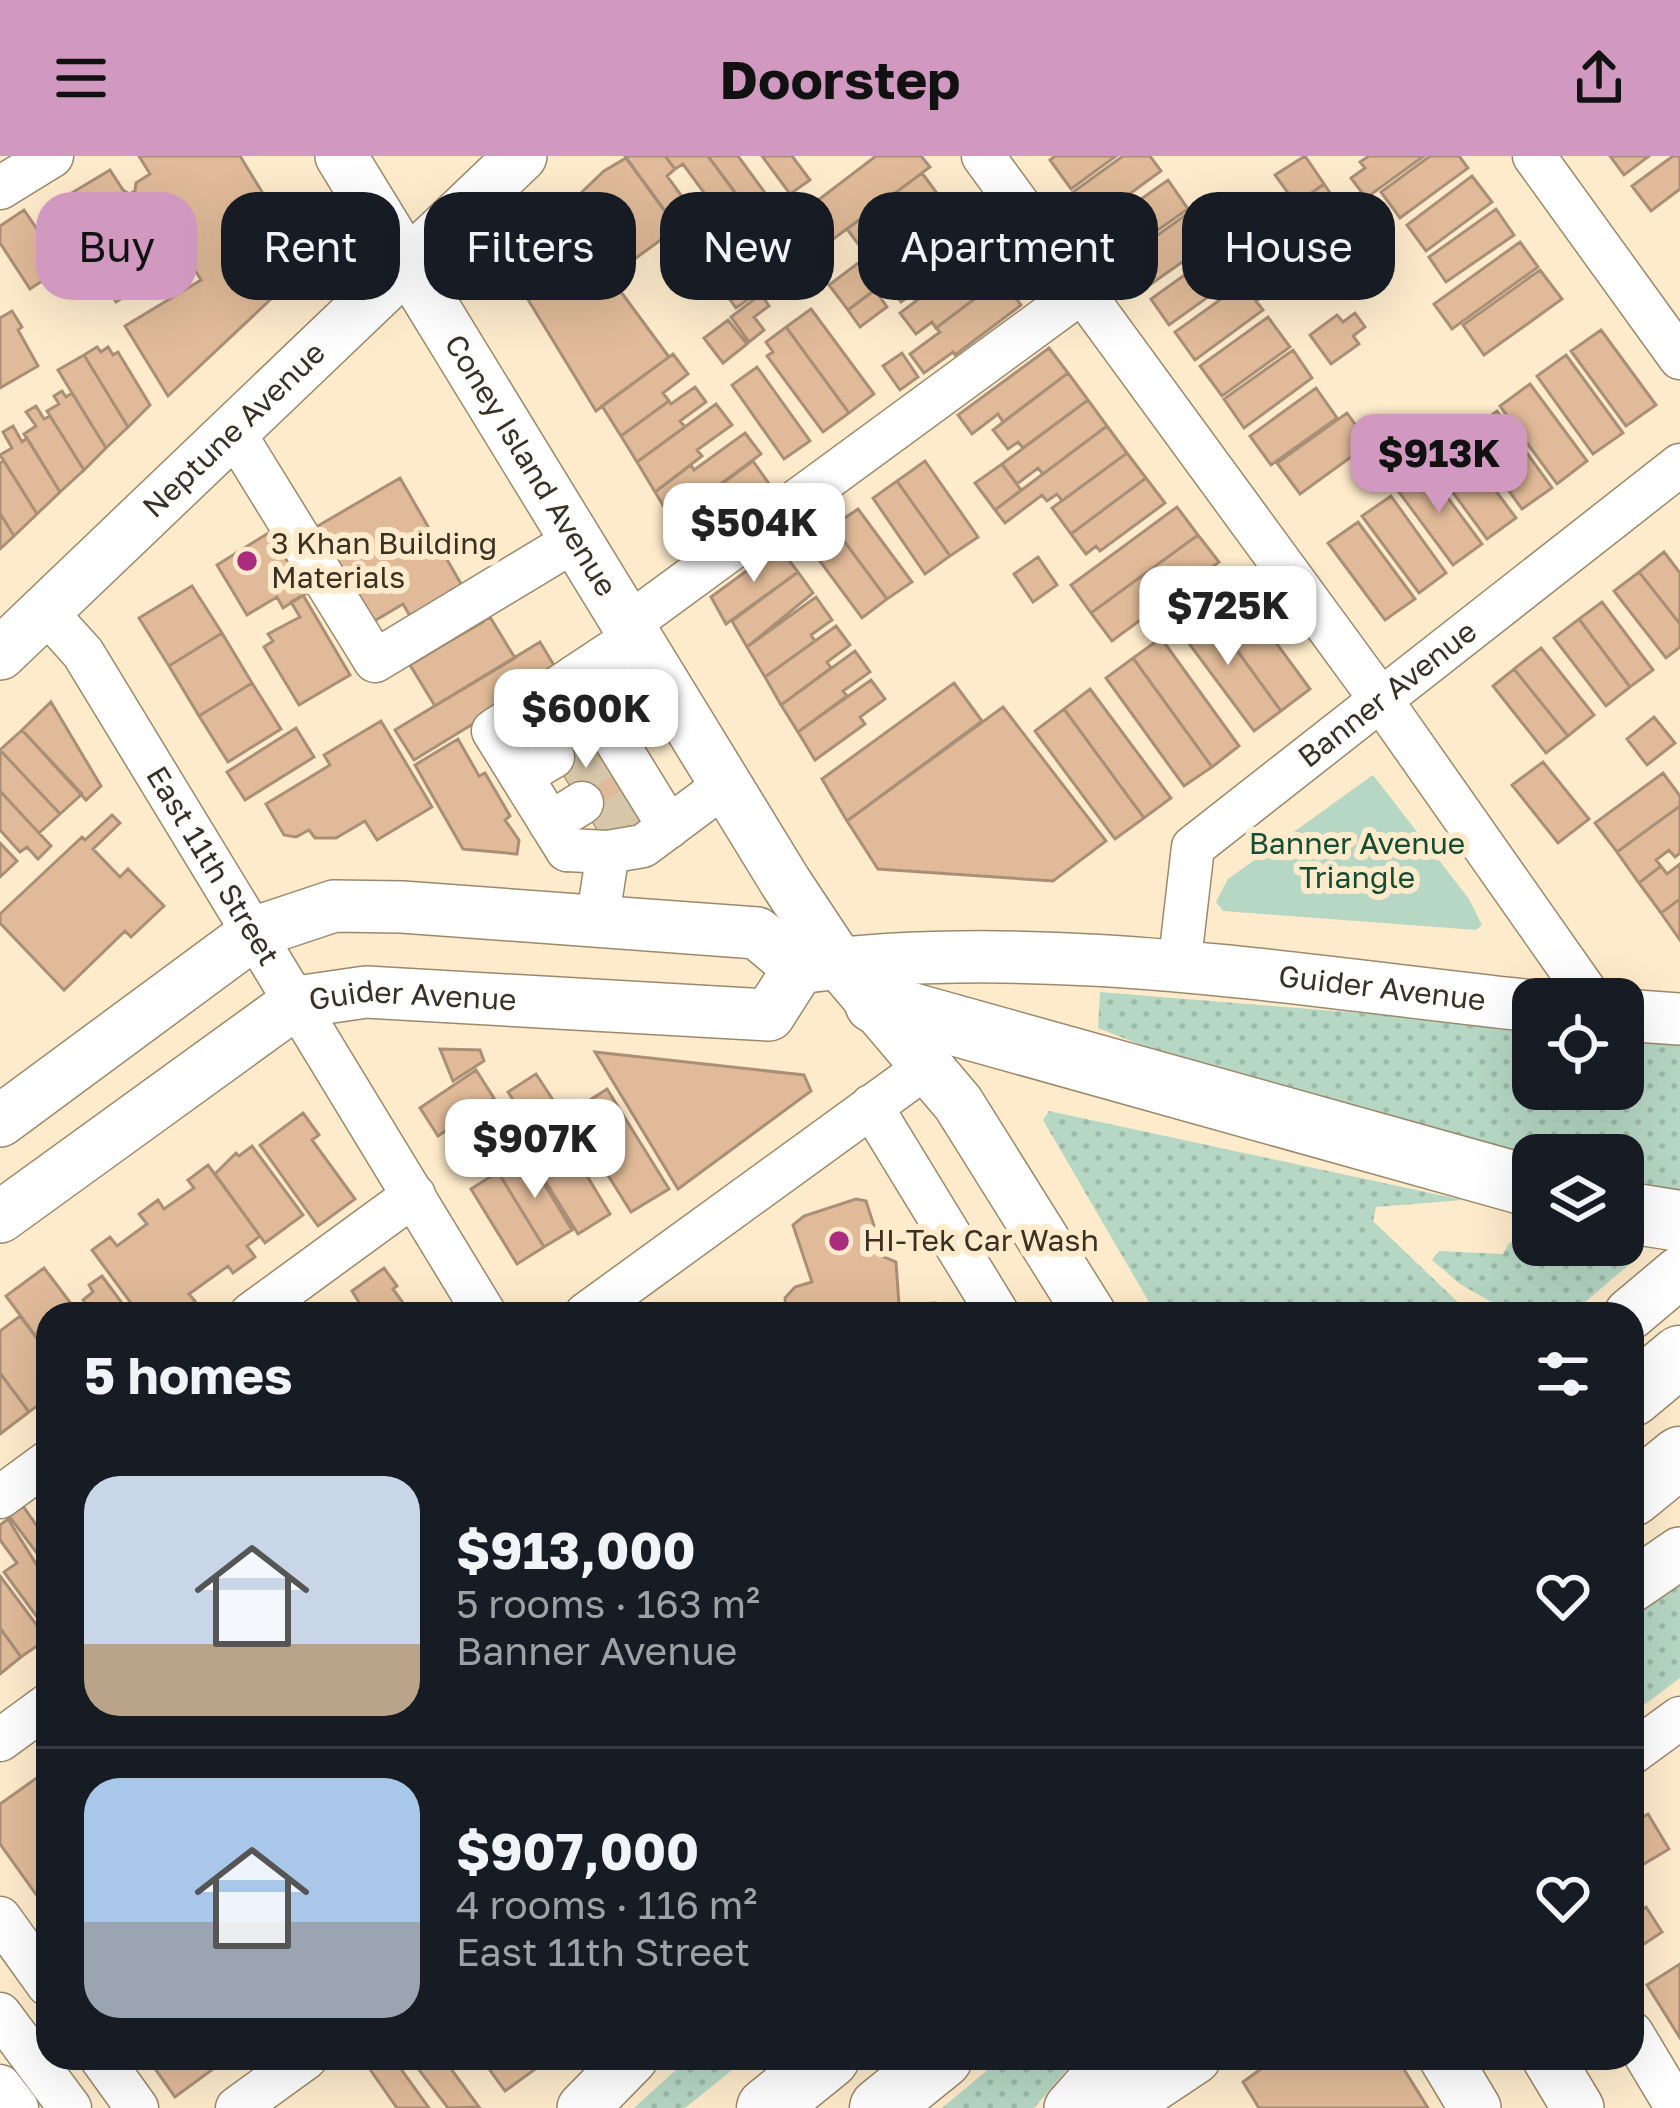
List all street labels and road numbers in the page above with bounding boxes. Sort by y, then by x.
street label: Coney Island Avenue [438,328,625,603]
street label: Neptune Avenue [135,334,332,525]
street label: Banner Avenue [1291,613,1483,775]
street label: East 11th Street [139,760,288,972]
street label: Guider Avenue [1277,957,1488,1018]
street label: Guider Avenue [306,972,518,1018]

